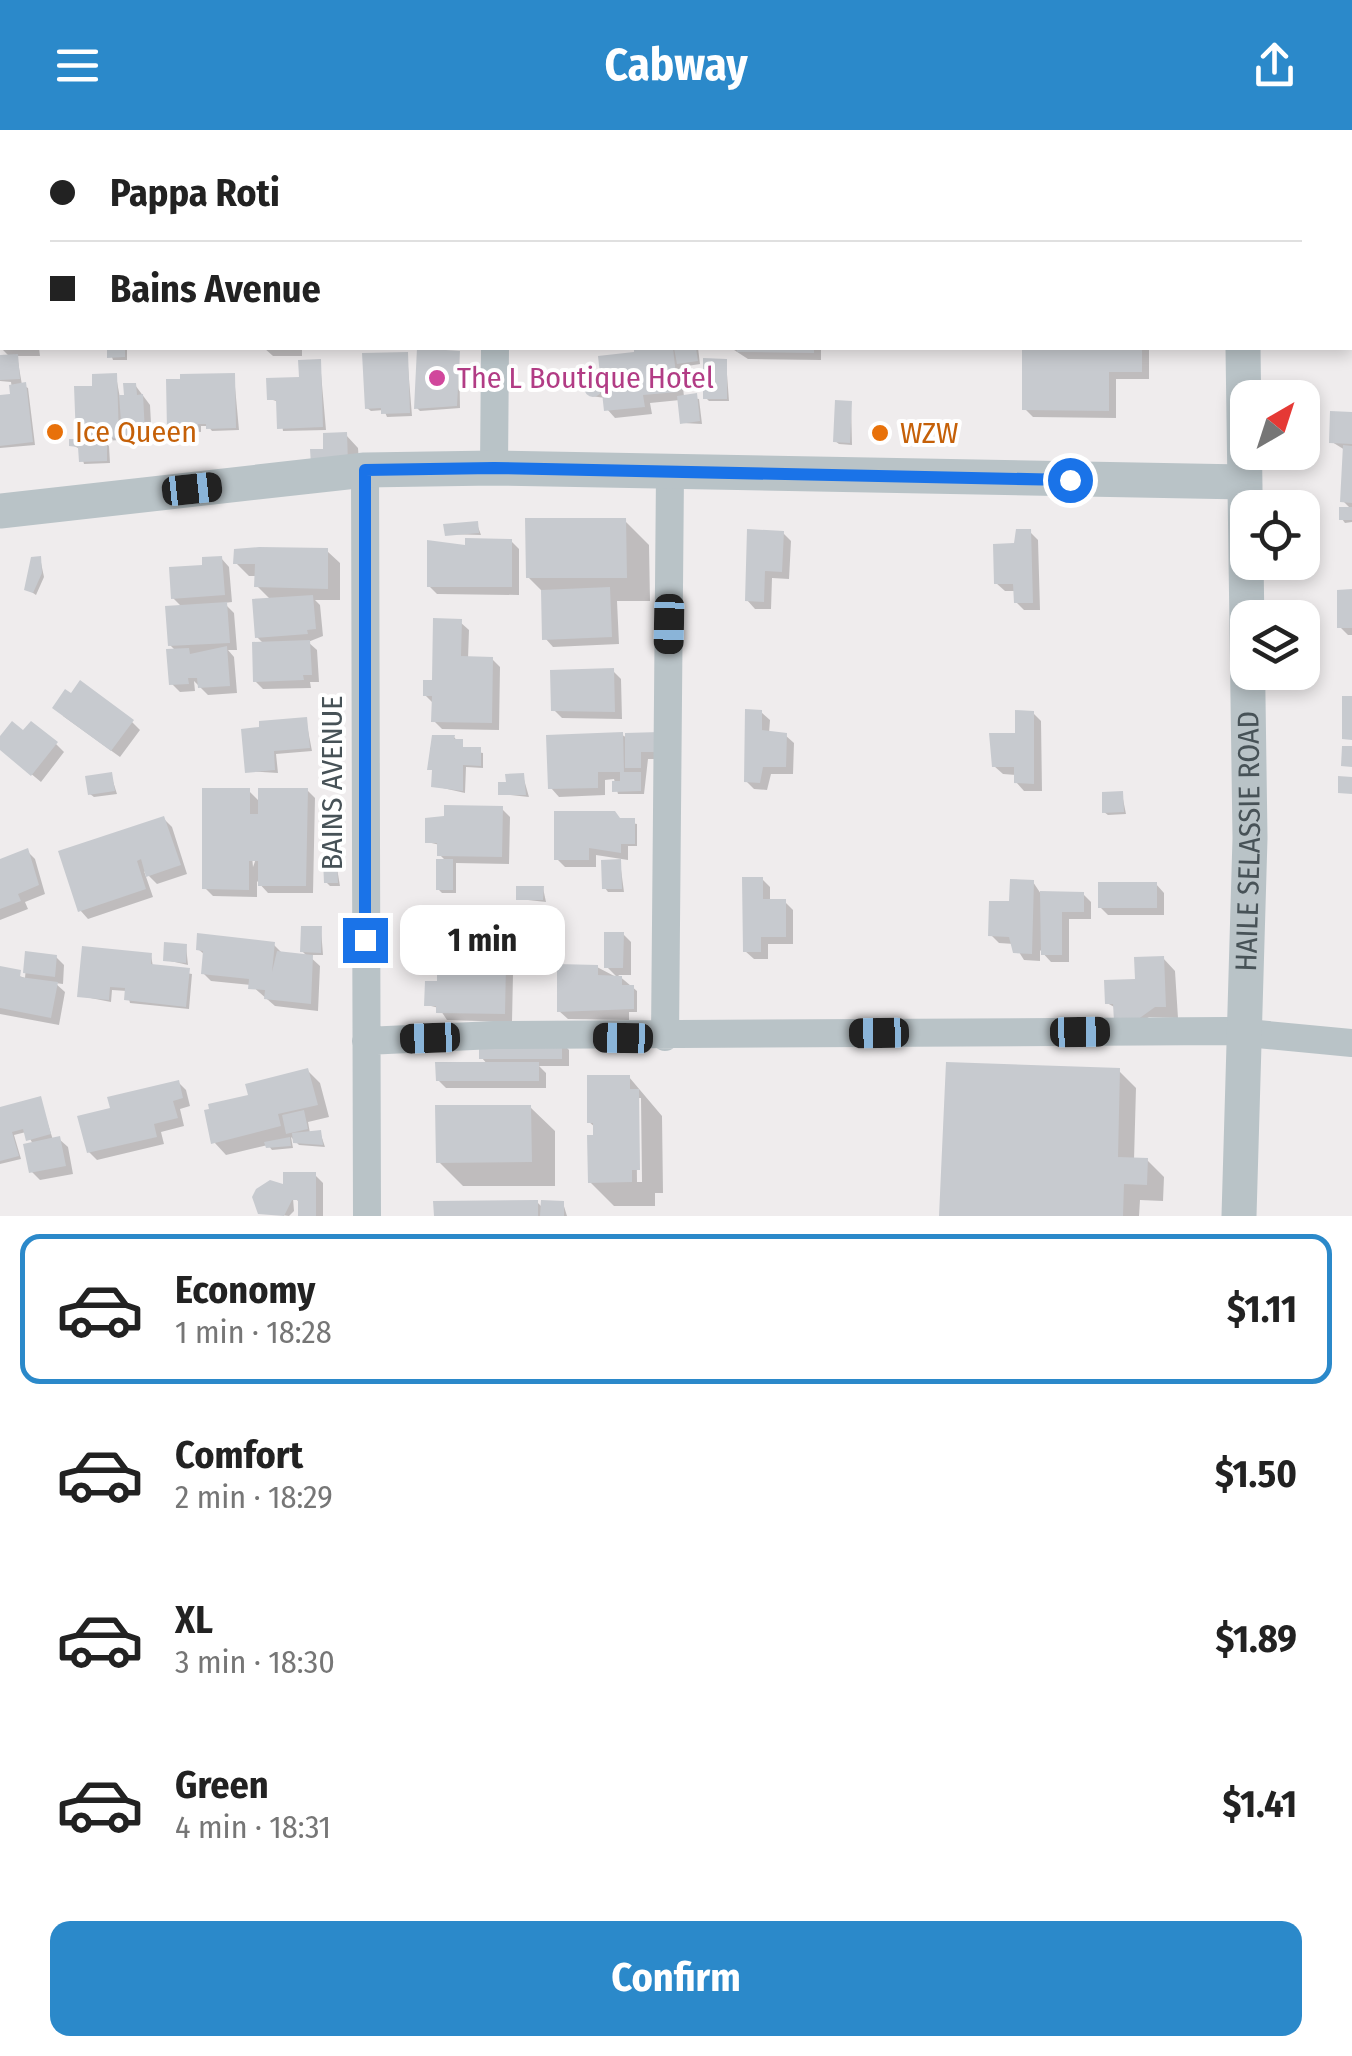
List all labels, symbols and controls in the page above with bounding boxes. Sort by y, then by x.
icon: menu [50,38,105,93]
text: Cabway [604,38,748,92]
icon: share [1247,38,1302,93]
text: Pappa Roti [110,170,280,216]
text: Bains Avenue [110,266,321,312]
place label: The L Boutique Hotel [457,360,714,396]
marker: The L Boutique Hotel [426,367,448,389]
north arrow [1230,380,1320,470]
map controls [1230,380,1320,690]
place label: Ice Queen [75,414,197,450]
place label: WZW [900,415,959,451]
marker: Ice Queen [44,421,66,443]
marker: WZW [869,422,891,444]
route start [1048,458,1093,503]
car [161,471,223,507]
button: locate [1230,490,1320,580]
car [653,594,685,654]
button: layers [1230,600,1320,690]
street label: BAINS AVENUE [314,696,350,870]
street label: HAILE SELASSIE ROAD [1228,711,1268,972]
callout: 1 min [400,905,565,975]
route end [343,918,388,963]
text: 1 min [448,921,517,959]
car [1050,1016,1110,1048]
car [849,1017,909,1049]
car [399,1022,461,1054]
car [593,1022,653,1054]
icon: car [55,1264,145,1354]
text: Economy [175,1267,315,1313]
text: $1.11 [1227,1286,1297,1332]
text: 1 min · 18:28 [175,1313,332,1351]
icon: car [55,1429,145,1519]
text: Comfort [175,1432,303,1478]
text: $1.50 [1215,1451,1297,1497]
text: 2 min · 18:29 [175,1478,333,1516]
icon: car [55,1594,145,1684]
text: XL [175,1597,213,1643]
text: $1.89 [1215,1616,1297,1662]
text: 3 min · 18:30 [175,1643,335,1681]
icon: car [55,1759,145,1849]
text: Green [175,1762,269,1808]
text: $1.41 [1222,1781,1297,1827]
text: 4 min · 18:31 [175,1808,331,1846]
button: Confirm [50,1921,1302,2036]

